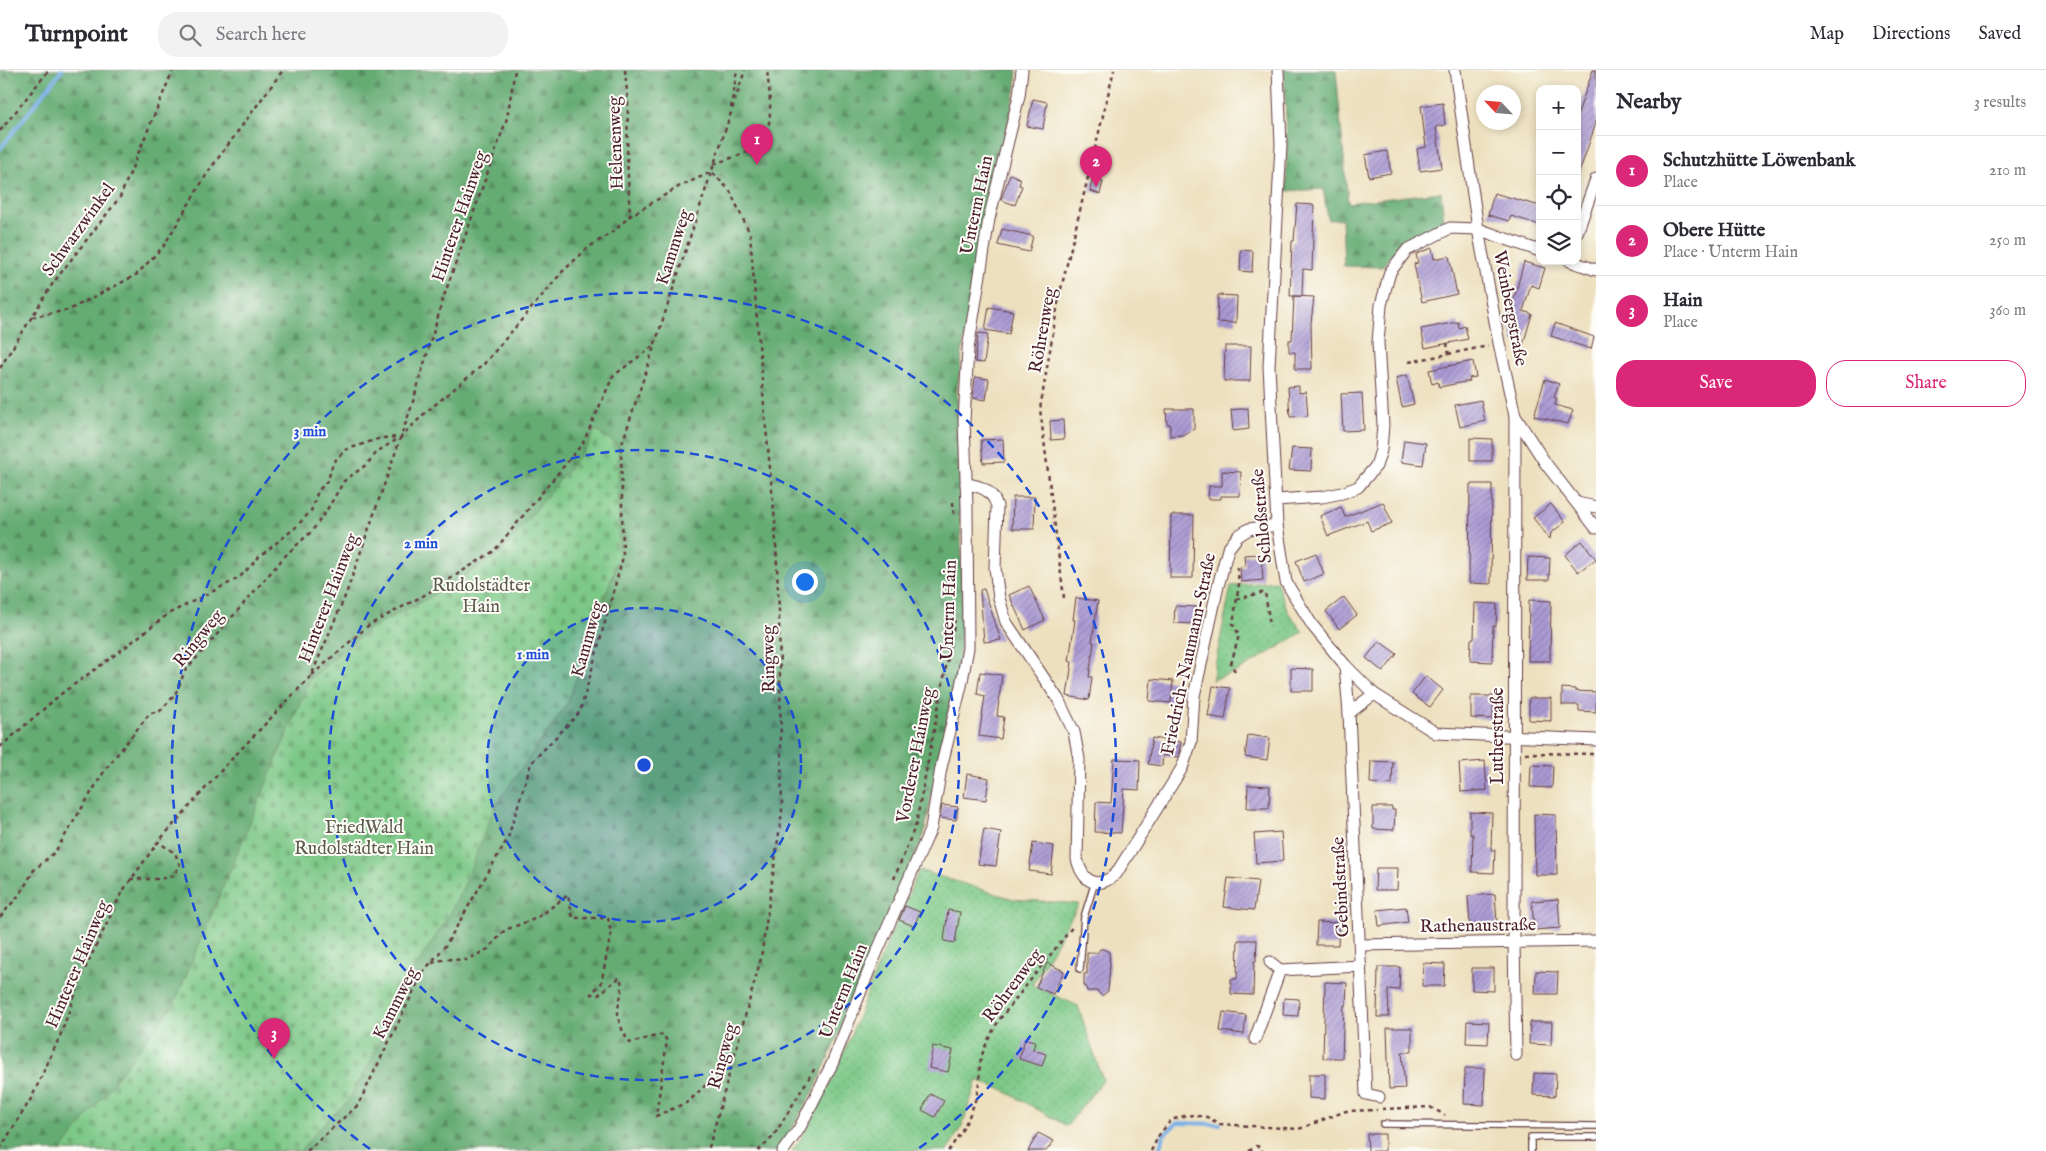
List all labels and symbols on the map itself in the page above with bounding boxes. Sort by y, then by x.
north arrow [1476,85,1521,130]
street label: Helenenweg [603,96,630,190]
pin: 1 [741,124,773,165]
pin: 2 [1080,146,1112,187]
street label: Hinterer Hainweg [427,148,494,285]
street label: Unterm Hain [956,153,999,257]
street label: Schwarzwinkel [38,179,121,281]
street label: Kammweg [651,207,698,288]
street label: Weinbergstraße [1487,248,1532,368]
street label: Röhrenweg [1025,285,1062,375]
text: 3 min [294,422,326,441]
street label: Schloßstraße [1247,468,1278,564]
street label: Hinterer Hainweg [294,530,365,667]
text: 2 min [404,534,438,553]
street label: Friedrich-Naumann-Straße [1157,551,1222,758]
street label: Unterm Hain [936,559,963,661]
your location [792,569,818,595]
park label: Rudolstädter Hain [432,575,530,619]
street label: Kammweg [567,598,610,680]
street label: Ringweg [169,605,230,673]
street label: Ringweg [757,625,782,693]
text: 1 min [517,645,549,664]
street label: Vorderer Hainweg [892,685,941,826]
street label: Lutherstraße [1487,687,1510,785]
centre of rings [635,756,653,774]
park label: FriedWald Rudolstädter Hain [294,817,434,861]
street label: Gebindstraße [1327,836,1356,938]
street label: Hinterer Hainweg [41,897,116,1032]
street label: Rathenaustraße [1420,914,1536,939]
street label: Unterm Hain [815,940,874,1043]
street label: Röhrenweg [978,944,1049,1028]
street label: Kammweg [368,963,424,1044]
pin: 3 [258,1018,290,1059]
street label: Ringweg [704,1020,743,1092]

